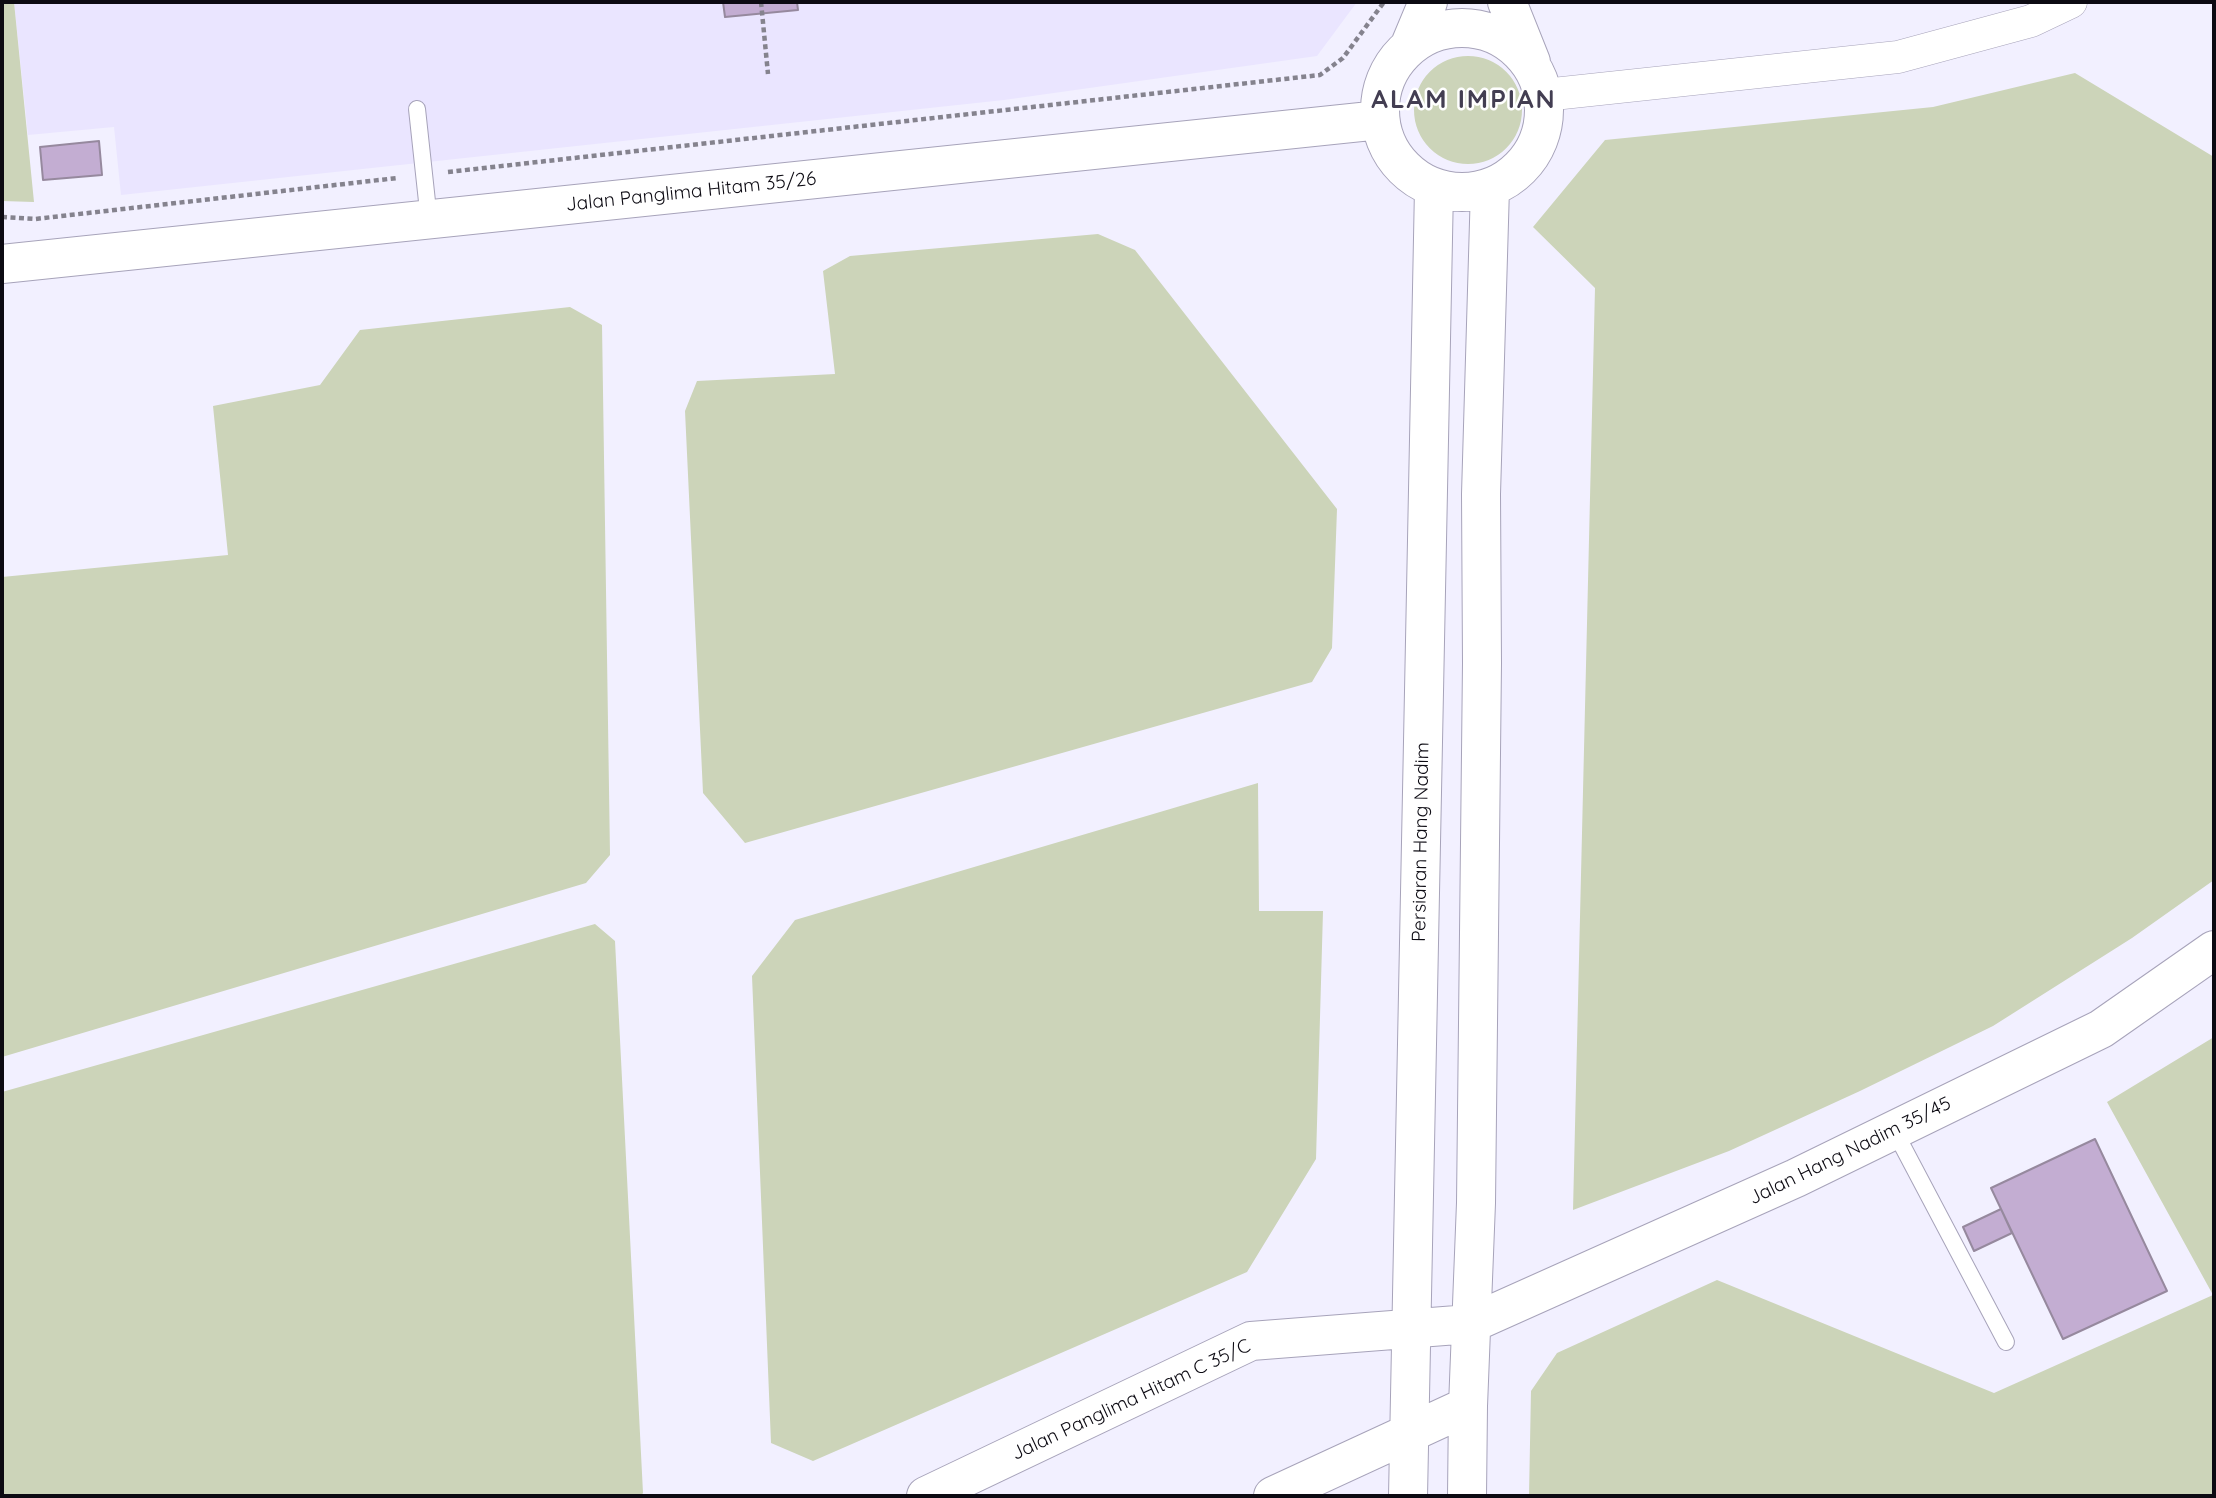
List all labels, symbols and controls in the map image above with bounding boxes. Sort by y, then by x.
district label: ALAM IMPIAN [1373,84,1555,116]
street label: Jalan Panglima Hitam 35/26 [565,168,817,216]
street label: Persiaran Hang Nadim [1408,742,1434,942]
street label: Jalan Hang Nadim 35/45 [1745,1092,1955,1210]
street label: Jalan Panglima Hitam C 35/C [1008,1335,1254,1465]

